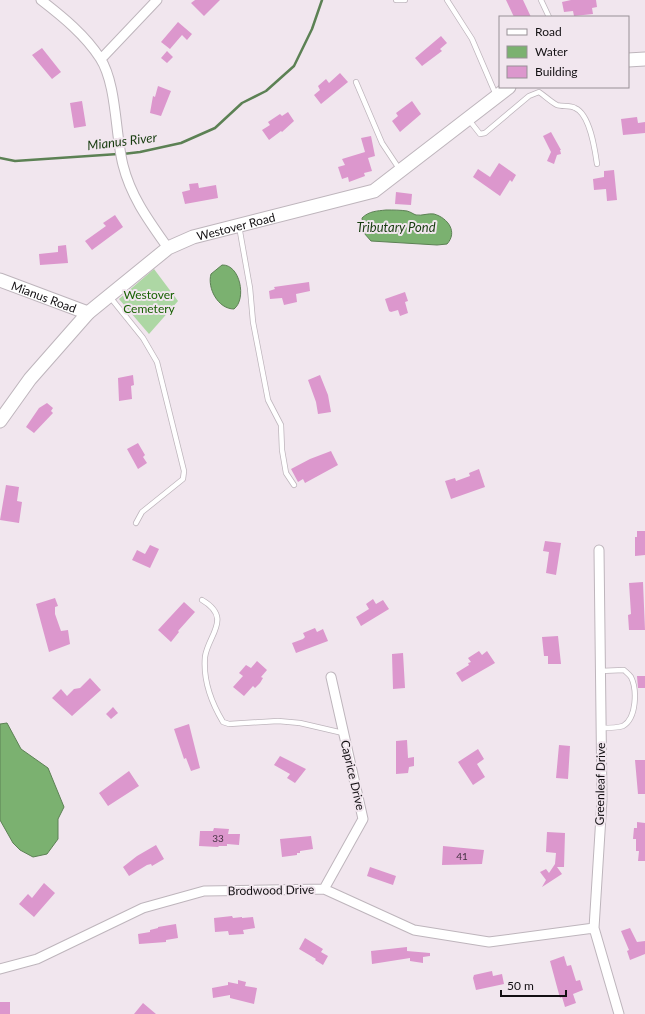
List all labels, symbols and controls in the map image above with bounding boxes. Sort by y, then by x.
legend [499,16,629,88]
text: Road [535,24,562,39]
text: Water [535,44,568,59]
text: Building [535,64,578,79]
water label: Mianus River [86,129,158,153]
street label: Westover Road [195,209,277,243]
water label: Tributary Pond [356,219,436,235]
street label: Mianus Road [9,277,79,316]
park label: Westover Cemetery [123,287,176,316]
street label: Caprice Drive [338,738,368,812]
street label: Greenleaf Drive [592,742,608,826]
house number: 33 [212,832,224,844]
house number: 41 [456,850,468,862]
street label: Brodwood Drive [228,882,314,898]
scale bar [501,972,566,998]
text: 50 m [507,978,534,993]

